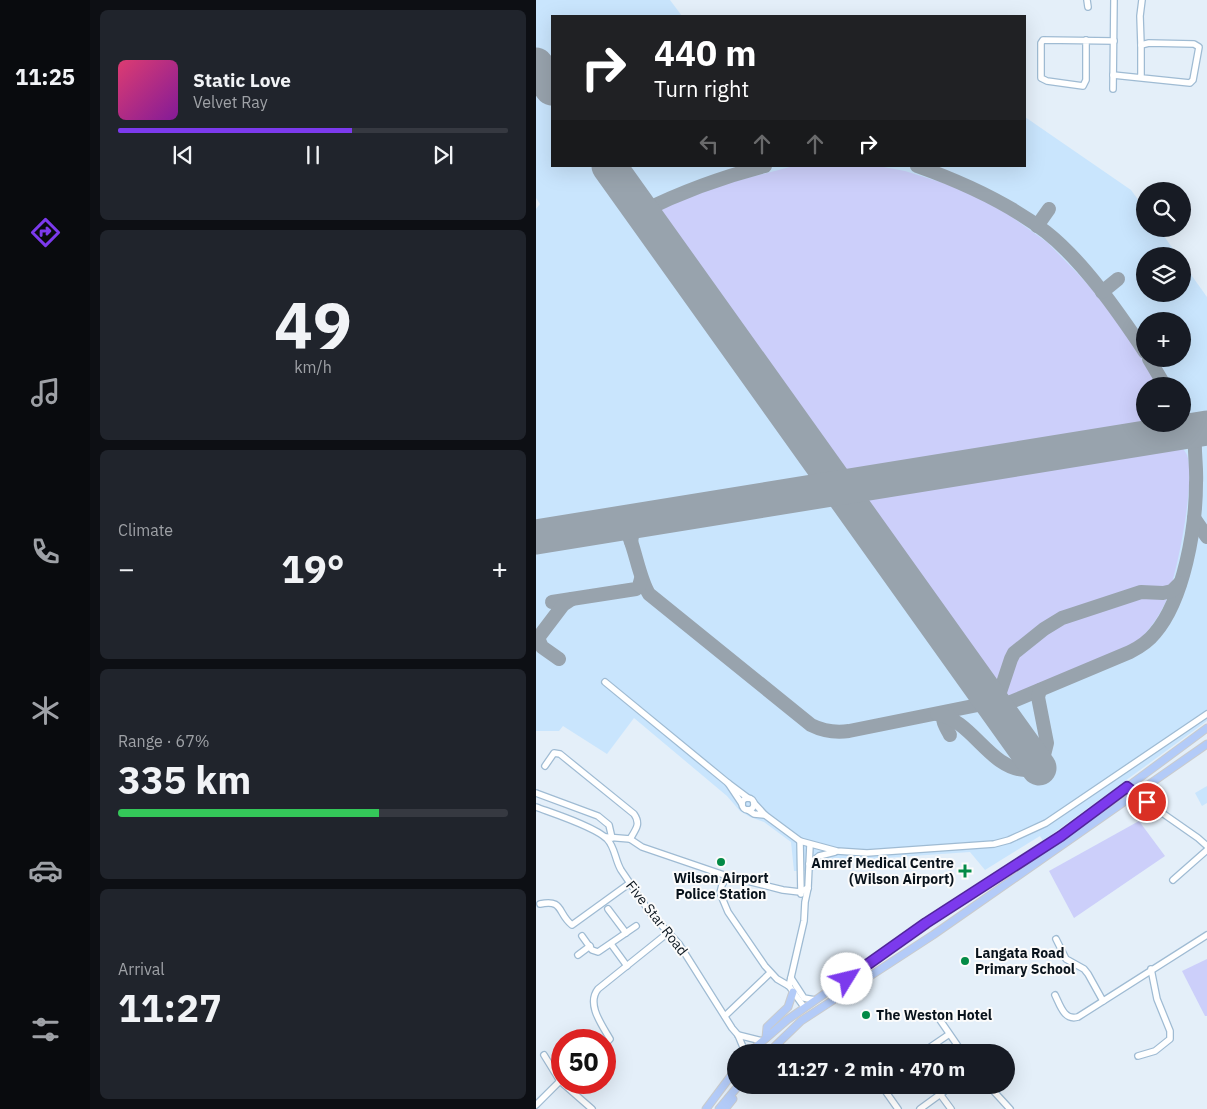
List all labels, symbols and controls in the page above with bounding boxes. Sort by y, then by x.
text: 440 m [654,30,757,76]
icon: right [571,35,636,100]
text: 11:25 [15,62,75,91]
text: Static Love [193,68,291,92]
text: Turn right [654,74,749,103]
text: Velvet Ray [193,92,268,112]
icon: left [695,130,723,158]
icon: ahead [748,130,776,158]
icon: ahead [801,130,829,158]
icon: right [854,130,882,158]
icon: previous [169,141,197,169]
icon: pause [299,141,327,169]
icon: next [429,141,457,169]
map controls [1136,182,1191,432]
button: search [1136,182,1191,237]
icon: directions [28,215,63,250]
button: layers [1136,247,1191,302]
text: 49 [274,282,352,367]
button: + [1136,312,1191,367]
text: km/h [294,357,332,377]
icon: music [28,375,63,410]
button: − [1136,377,1191,432]
text: Climate [118,520,173,540]
icon: phone [28,534,63,569]
text: 19° [281,544,345,593]
text: − [118,550,135,587]
text: + [491,550,508,587]
icon: climate [28,693,63,728]
text: Range · 67% [118,731,210,751]
text: 335 km [118,755,251,804]
pin [1126,781,1168,823]
icon: arrive [1133,788,1161,816]
icon: car [28,853,63,888]
place label: Amref Medical Centre (Wilson Airport) [811,854,954,888]
marker: Wilson Airport Police Station [715,856,727,868]
marker: Amref Medical Centre (Wilson Airport) [958,864,972,878]
place label: Wilson Airport Police Station [673,869,769,903]
street label: Five Star Road [622,877,692,959]
place label: Langata Road Primary School [975,944,1075,978]
position arrow [820,952,872,1004]
marker: Langata Road Primary School [959,955,971,967]
text: Arrival [118,959,165,979]
text: 11:27 [118,983,222,1032]
place label: The Weston Hotel [876,1006,992,1024]
marker: The Weston Hotel [860,1009,872,1021]
icon: filters [28,1012,63,1047]
speed limit sign: 50 [551,1029,616,1094]
text: 11:27 · 2 min · 470 m [777,1057,965,1081]

